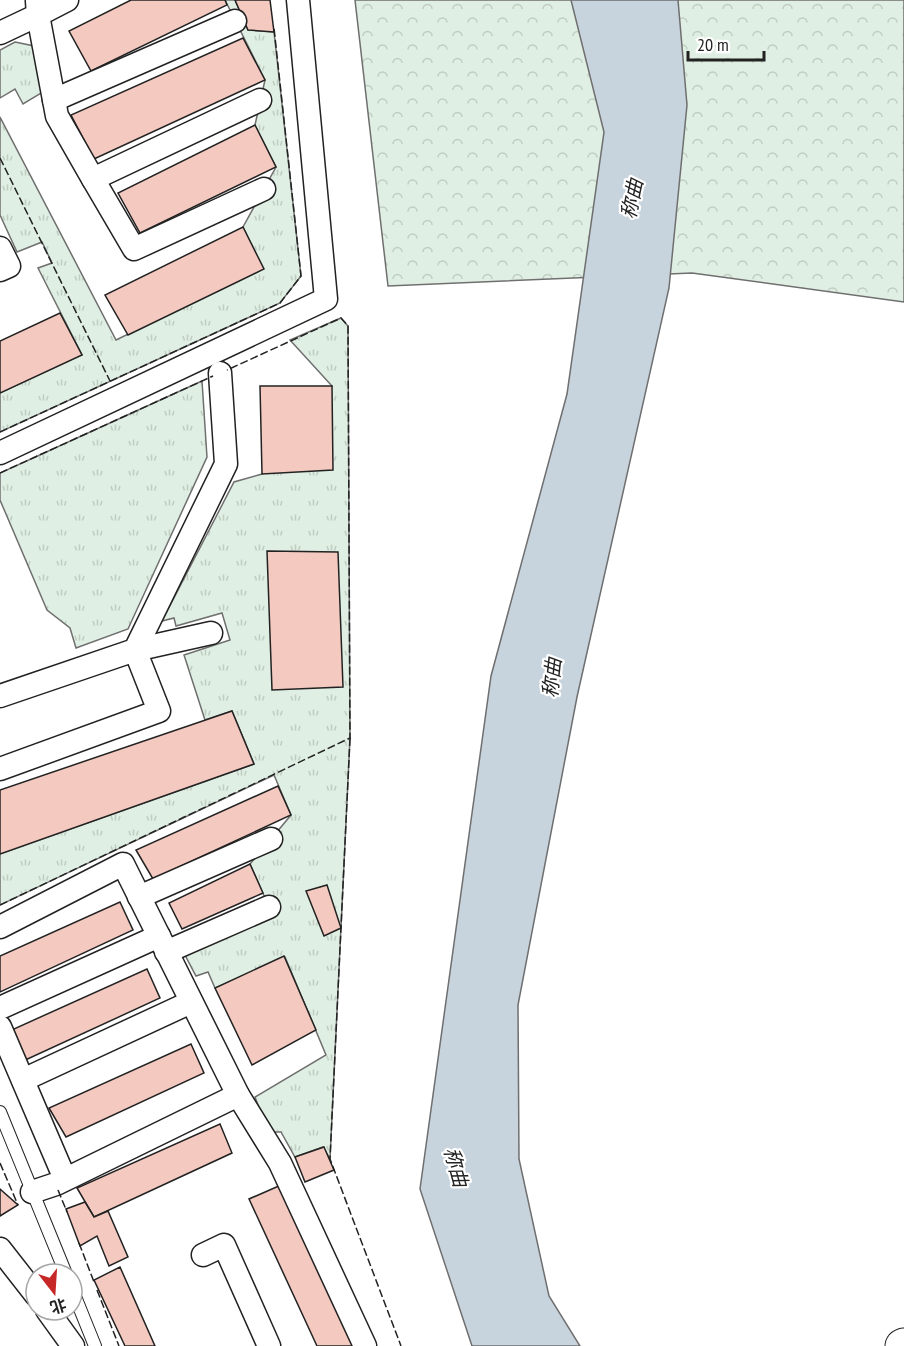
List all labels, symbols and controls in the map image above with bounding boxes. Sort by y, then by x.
scale bar [688,24,764,62]
text: 20 m [697,33,729,56]
water label: 称曲 [615,175,649,221]
water label: 称曲 [537,655,567,699]
water label: 称曲 [438,1144,474,1192]
north arrow [24,1262,84,1322]
text: 北 [48,1294,69,1318]

